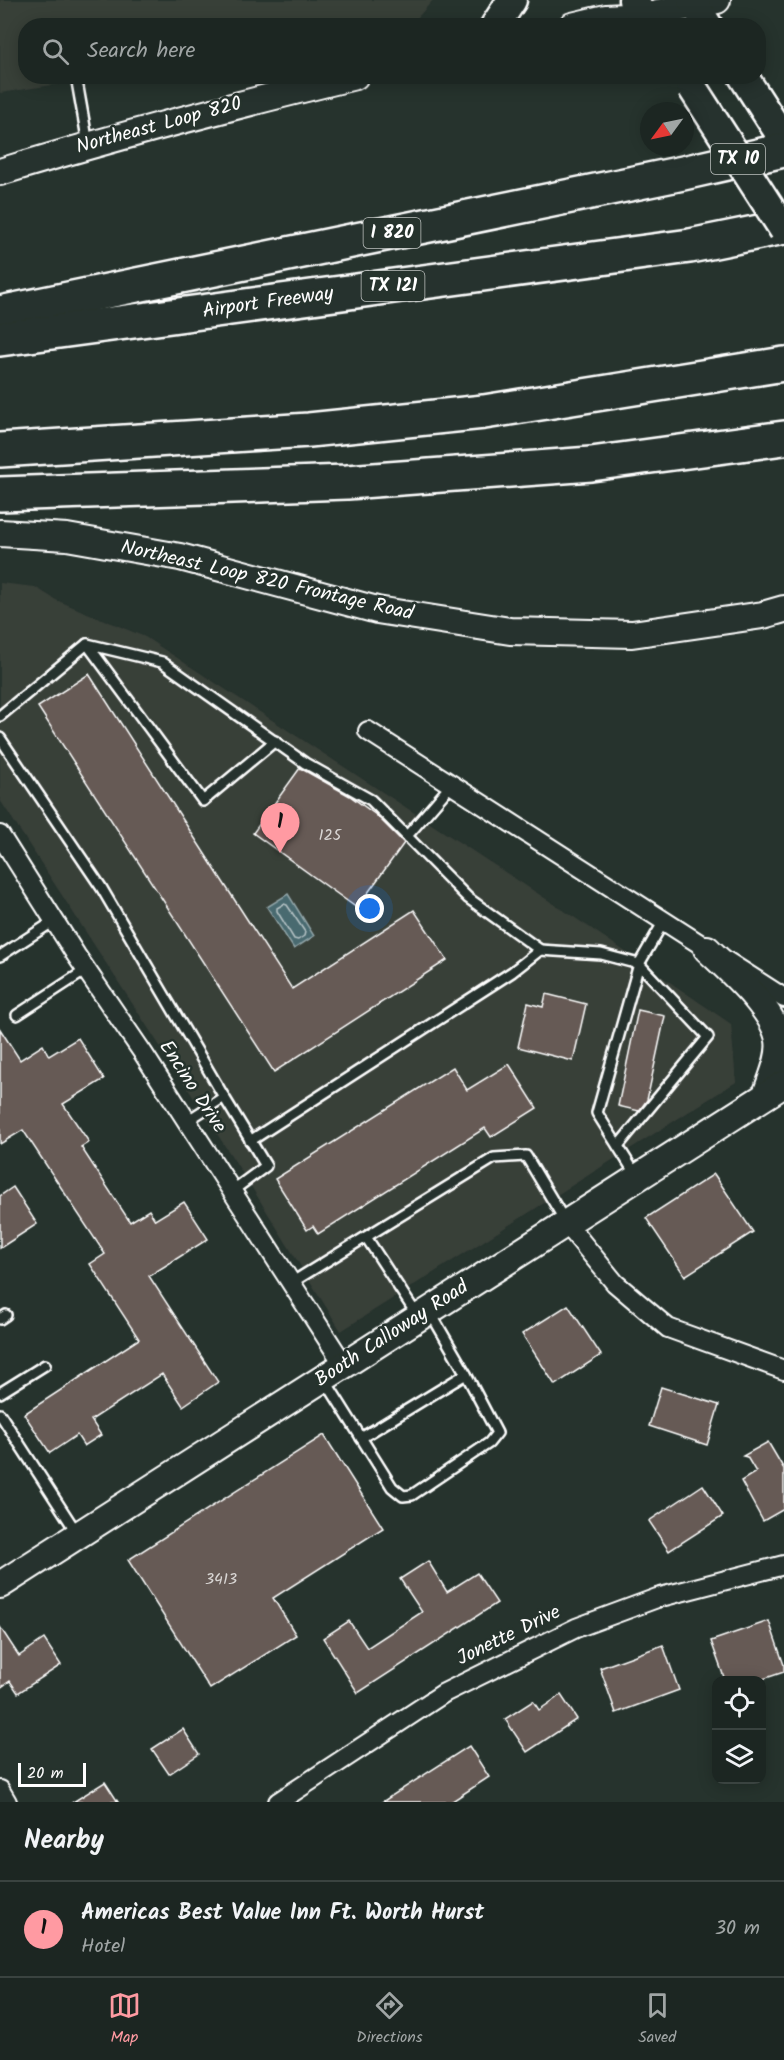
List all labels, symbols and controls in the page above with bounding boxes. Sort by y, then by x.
search box [18,18,766,84]
text: Search here [87,34,195,69]
icon: search [39,35,72,68]
street label: Northeast Loop 820 [72,88,246,164]
north arrow [640,102,694,156]
road number: TX 10 [711,144,765,174]
road number: I 820 [364,218,420,248]
road number: TX 121 [362,271,424,301]
street label: Airport Freeway [200,278,336,328]
street label: Northeast Loop 820 Frontage Road [118,532,417,630]
pin: 1 [260,804,300,853]
house number: 125 [319,823,343,848]
your location [355,894,384,923]
street label: Encino Drive [150,1034,234,1140]
street label: Booth Calloway Road [309,1272,476,1396]
house number: 3413 [205,1567,237,1592]
street label: Jonette Drive [452,1597,566,1675]
map controls [712,1676,766,1784]
button: locate [712,1676,766,1730]
button: layers [712,1730,766,1784]
scale bar [18,1760,86,1788]
text: 20 m [27,1761,63,1786]
text: Nearby [24,1820,104,1862]
text: Americas Best Value Inn Ft. Worth Hurst [81,1896,484,1931]
text: 1 [40,1913,47,1945]
text: 30 m [715,1913,760,1945]
text: Hotel [81,1931,125,1963]
tab: Map [108,1989,141,2050]
tab: Directions [356,1989,423,2050]
tab: Saved [638,1989,676,2050]

